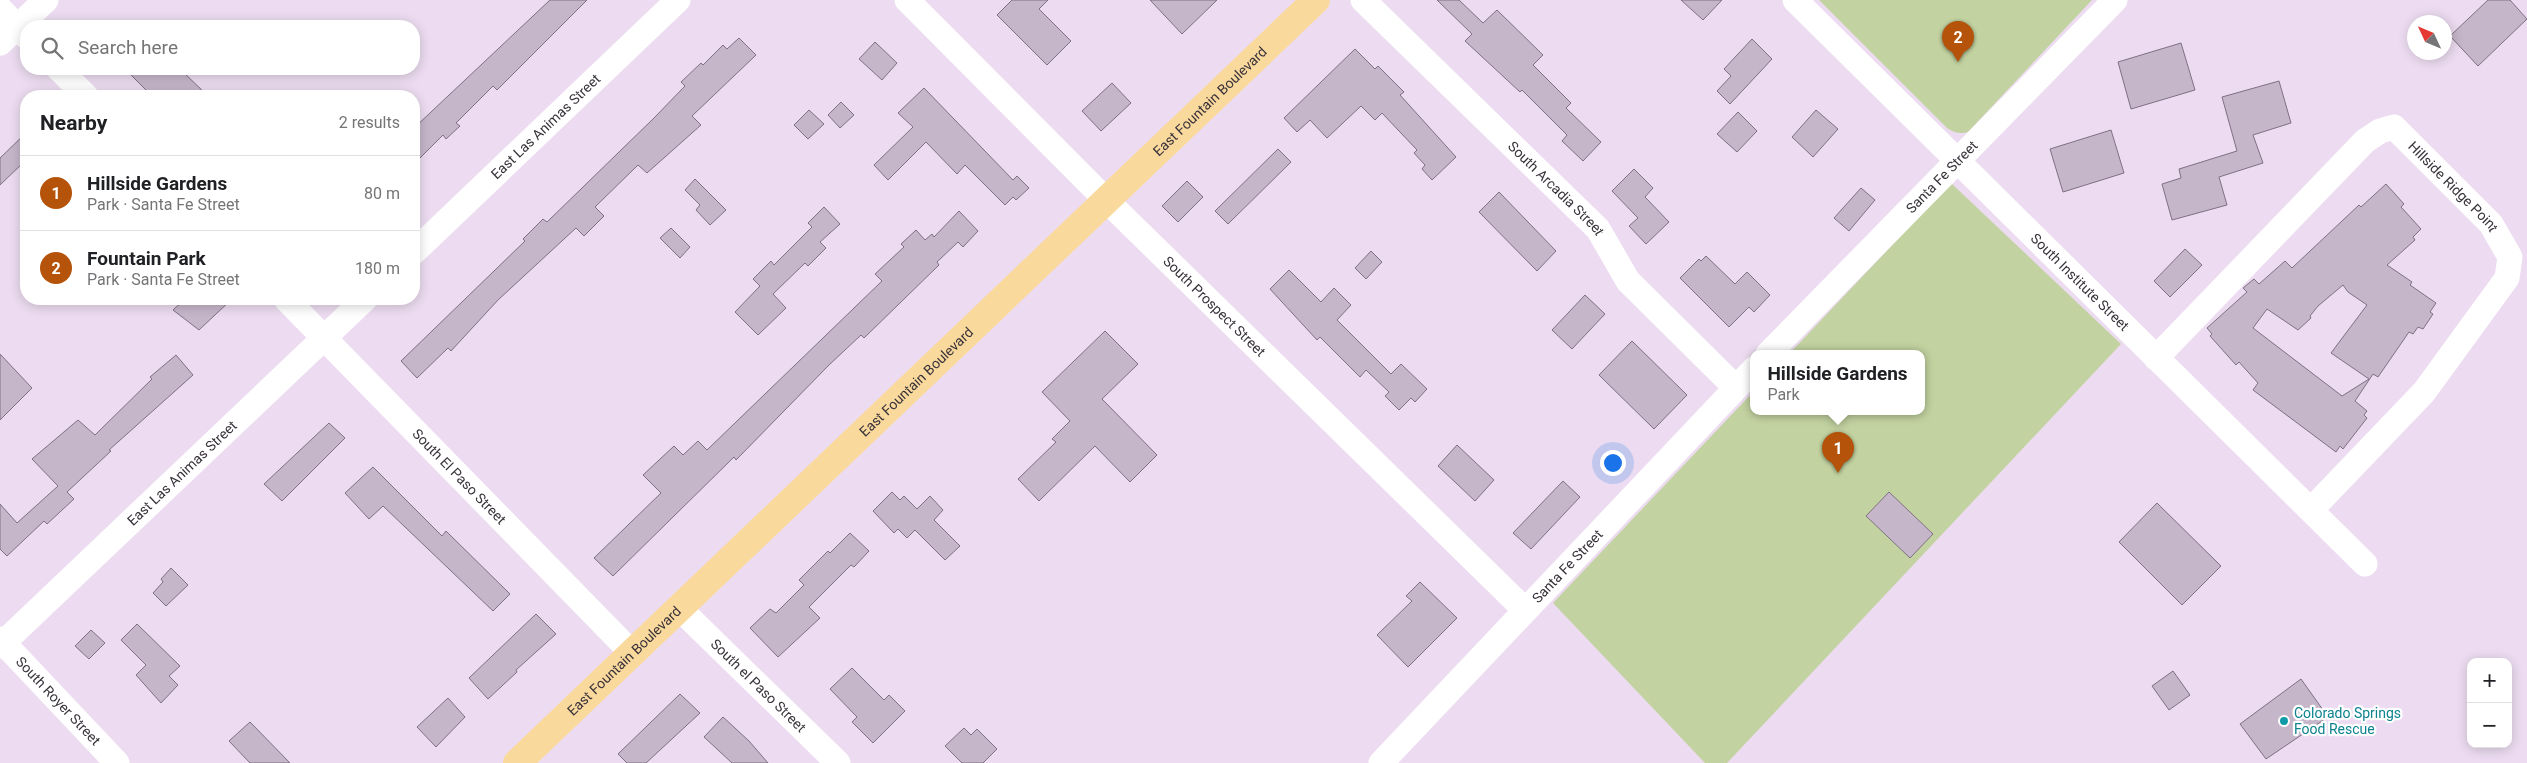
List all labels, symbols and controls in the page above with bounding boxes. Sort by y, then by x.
north arrow [2407,15,2452,60]
search box [20,20,420,75]
pin: 2 [1942,21,1974,62]
icon: search [38,34,66,62]
text: Search here [78,36,178,59]
street label: East Fountain Boulevard [1150,44,1270,159]
street label: East Las Animas Street [488,70,604,182]
text: Nearby [40,111,107,135]
text: 2 results [339,113,400,132]
street label: Santa Fe Street [1903,137,1981,216]
street label: South Arcadia Street [1505,138,1608,238]
street label: Hillside Ridge Point [2405,138,2502,235]
text: Hillside Gardens [87,172,227,195]
text: 1 [51,184,61,203]
text: 80 m [364,184,400,203]
text: Park · Santa Fe Street [87,195,240,214]
street label: South Institute Street [2028,230,2133,334]
text: Fountain Park [87,247,206,270]
street label: South Prospect Street [1160,253,1269,360]
text: 2 [51,259,61,278]
text: 180 m [355,259,400,278]
text: Park · Santa Fe Street [87,270,240,289]
street label: East Fountain Boulevard [856,324,976,440]
popup [1750,350,1925,415]
text: Hillside Gardens [1767,362,1908,385]
text: Park [1767,385,1800,404]
street label: East Las Animas Street [124,417,240,529]
street label: South El Paso Street [409,425,510,528]
pin: 1 [1822,432,1854,473]
your location [1600,450,1626,476]
street label: Santa Fe Street [1529,526,1606,606]
street label: East Fountain Boulevard [564,603,684,719]
street label: South el Paso Street [708,636,810,736]
street label: South Royer Street [13,653,104,749]
map controls [2467,658,2512,748]
button: + [2467,658,2512,703]
button: − [2467,703,2512,748]
place label: Colorado Springs Food Rescue [2294,705,2401,737]
marker: Colorado Springs Food Rescue [2278,715,2290,727]

